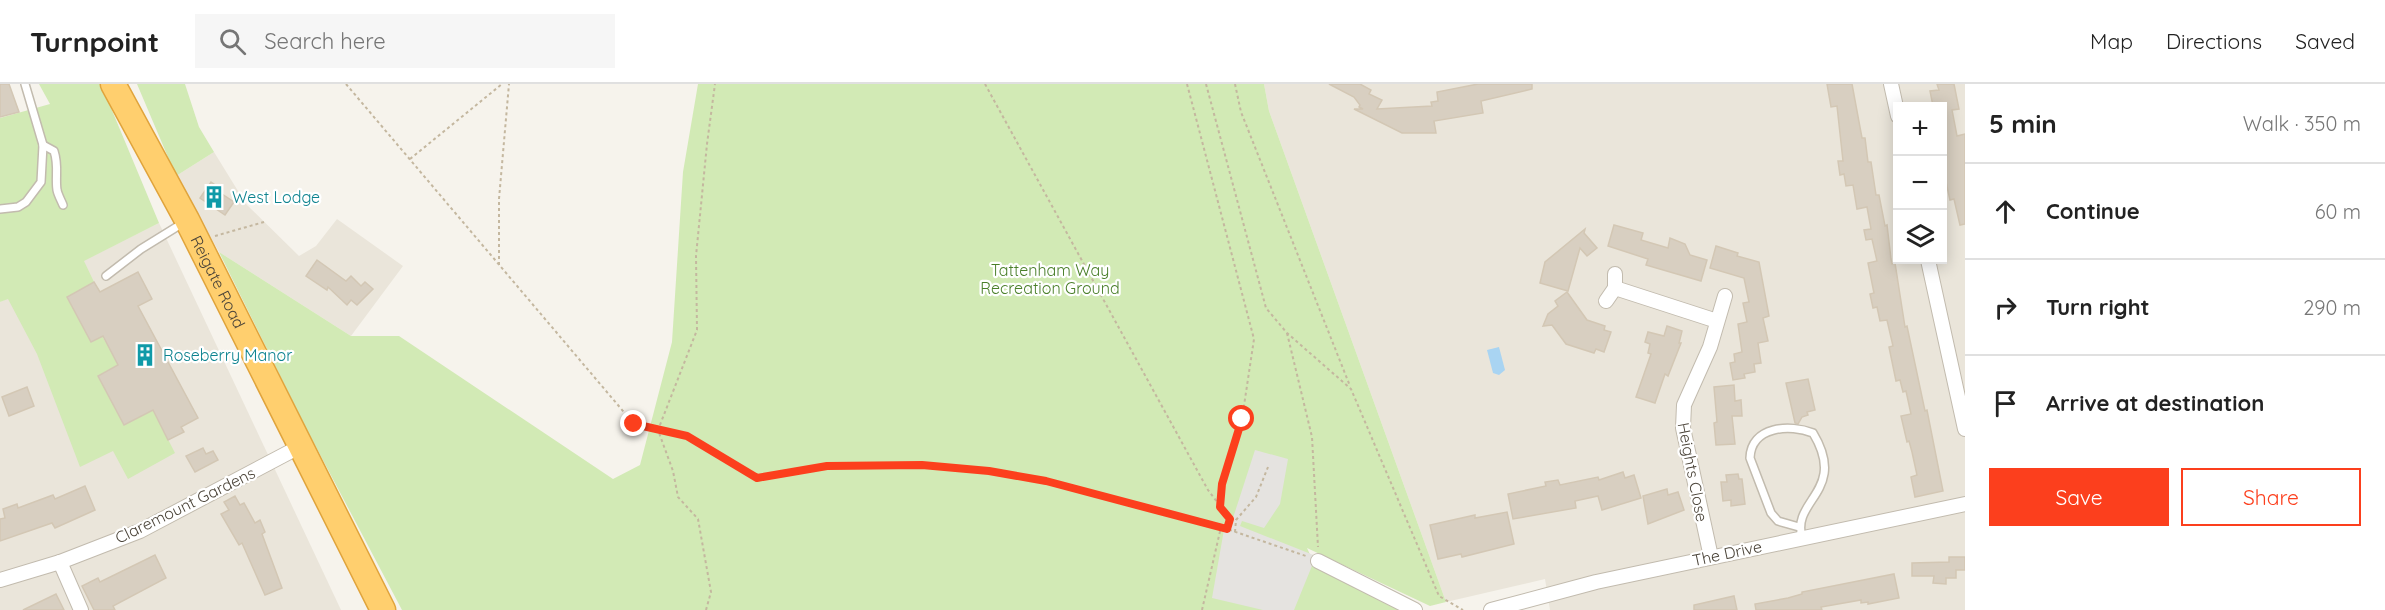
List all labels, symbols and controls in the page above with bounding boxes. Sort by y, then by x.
search box [195,14,615,68]
text: Turnpoint [30,24,159,59]
icon: search [216,25,249,58]
text: Search here [264,27,386,55]
text: Map [2090,28,2133,54]
text: Directions [2166,28,2262,54]
text: Saved [2295,28,2355,54]
map controls [1893,102,1947,264]
button: + [1893,102,1947,156]
text: 5 min [1989,107,2057,140]
text: Walk · 350 m [2243,111,2361,136]
button: − [1893,156,1947,210]
building icon: West Lodge [201,184,227,210]
place label: West Lodge [232,187,320,207]
icon: ahead [1989,195,2022,228]
text: Continue [2046,197,2140,225]
text: 60 m [2315,199,2361,224]
button: layers [1893,210,1947,264]
street label: Reigate Road [186,232,250,332]
park label: Tattenham Way Recreation Ground [980,260,1120,298]
icon: right [1989,291,2022,324]
text: Turn right [2046,293,2150,321]
text: 290 m [2303,295,2361,320]
building icon: Roseberry Manor [132,342,158,368]
place label: Roseberry Manor [163,345,292,365]
icon: arrive [1989,387,2022,420]
text: Arrive at destination [2046,389,2264,417]
route start [1228,405,1254,431]
route end [620,410,646,436]
street label: Heights Close [1674,421,1712,523]
street label: Claremount Gardens [112,462,258,548]
button: Save [1989,468,2169,526]
button: Share [2181,468,2361,526]
street label: The Drive [1690,536,1764,570]

